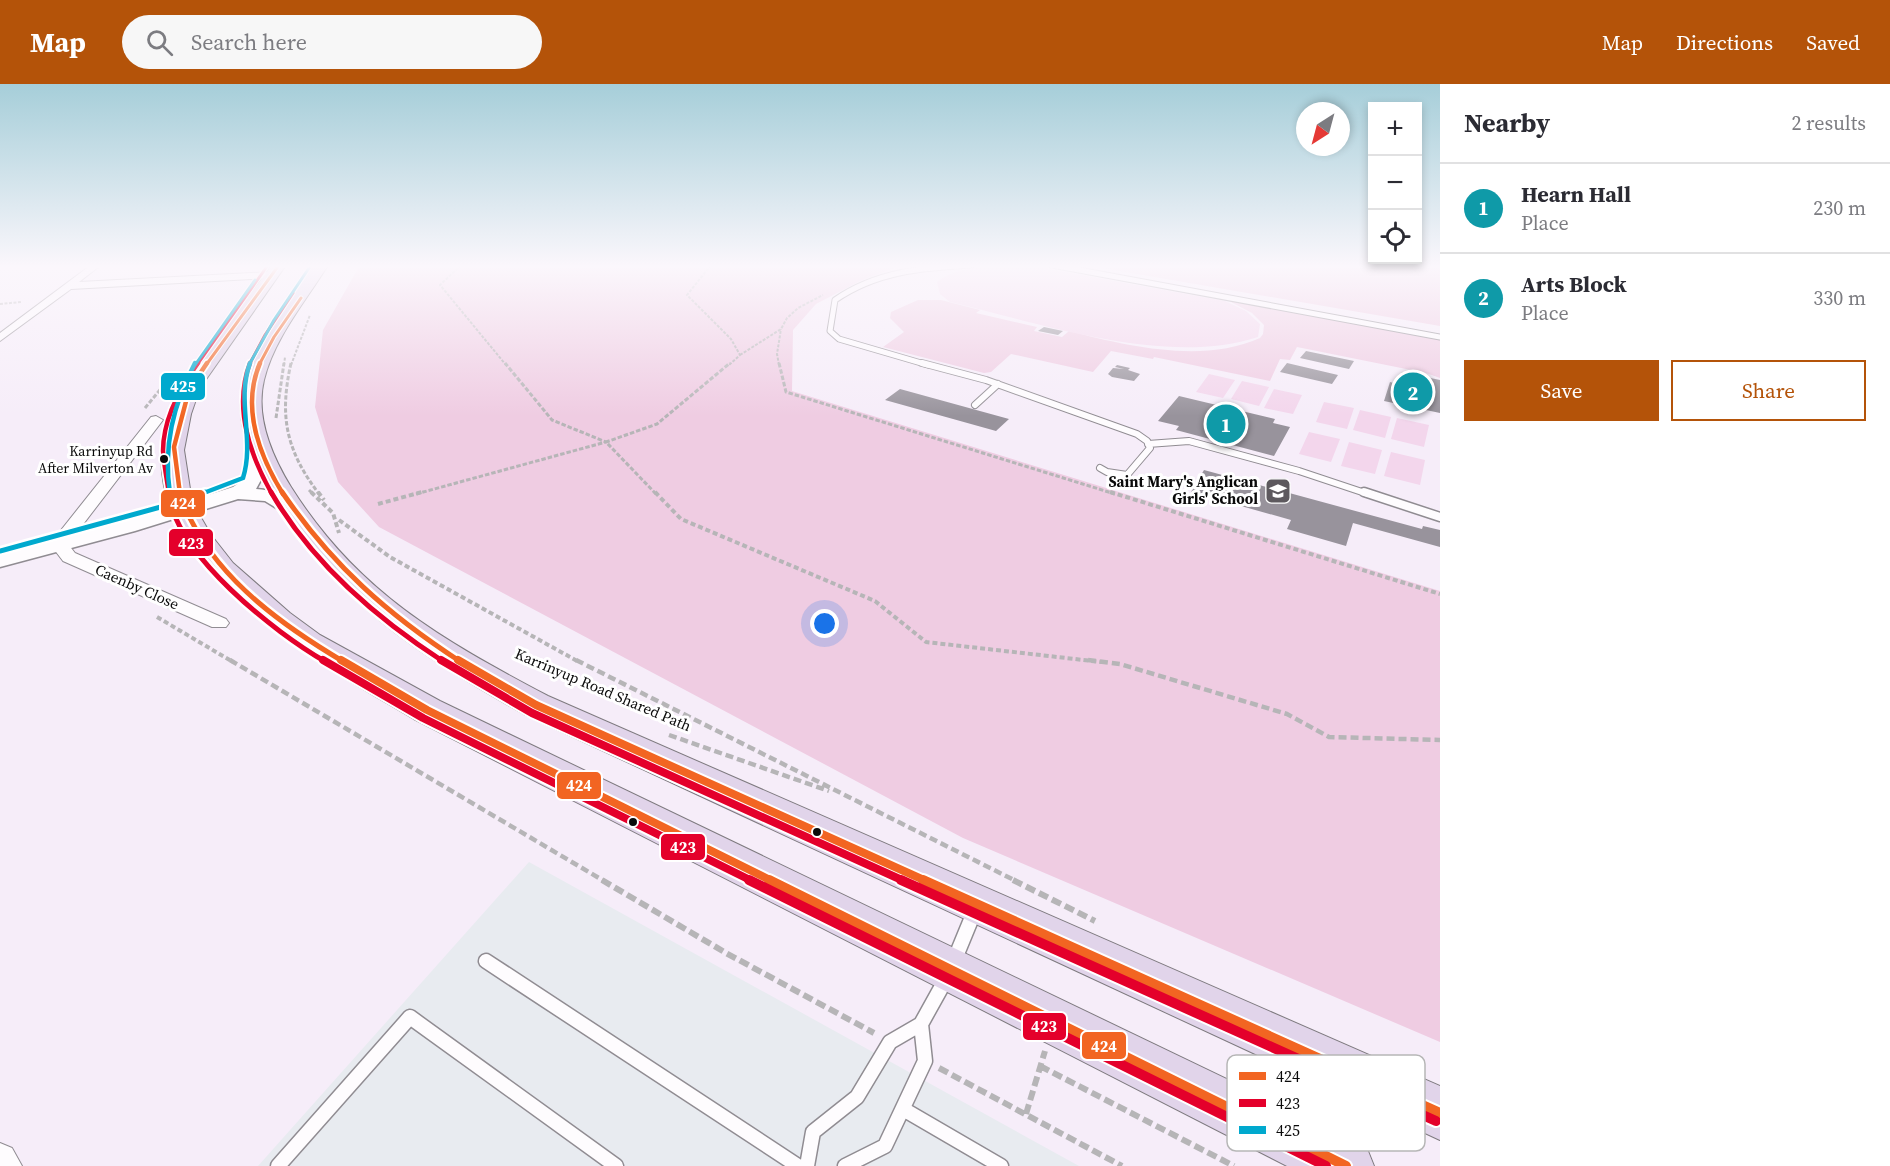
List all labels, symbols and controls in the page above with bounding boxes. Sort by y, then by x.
search box [122,15,542,69]
text: Map [30,23,86,61]
icon: search [143,26,176,59]
text: Search here [191,27,307,57]
text: Map [1602,28,1643,57]
text: Directions [1676,28,1773,57]
text: Saved [1806,28,1860,57]
north arrow [1296,102,1350,156]
map controls [1368,102,1422,264]
button: + [1368,102,1422,156]
text: Nearby [1464,105,1550,141]
text: 2 results [1791,109,1866,137]
button: − [1368,156,1422,210]
text: Hearn Hall [1521,179,1631,209]
text: 1 [1478,194,1489,222]
text: 230 m [1813,194,1866,222]
text: Place [1521,209,1569,237]
button: locate [1368,210,1422,264]
text: Arts Block [1521,269,1627,299]
text: 2 [1478,284,1489,312]
text: 330 m [1813,284,1866,312]
text: Place [1521,299,1569,327]
button: Save [1464,360,1659,421]
button: Share [1671,360,1866,421]
pin: 2 [1394,370,1432,414]
line badge: 425 [160,372,206,401]
text: 425 [170,375,196,397]
pin: 1 [1206,402,1246,446]
place label: Karrinyup Rd After Milverton Av [38,441,153,478]
marker: Karrinyup Rd After Milverton Av [158,453,170,465]
place label: Saint Mary's Anglican Girls' School [1108,471,1258,509]
school or university icon: Saint Mary's Anglican Girls' School [1263,476,1293,506]
line badge: 424 [160,489,206,518]
text: 424 [170,492,196,514]
line badge: 423 [168,528,214,557]
text: 423 [178,532,204,554]
street label: Caenby Close [92,559,183,615]
your location [810,609,839,638]
street label: Karrinyup Road Shared Path [512,643,695,736]
line badge: 424 [556,771,602,800]
text: 424 [566,774,592,796]
unlabelled marker [627,816,639,828]
unlabelled marker [811,826,823,838]
line badge: 423 [660,833,706,861]
text: 423 [670,836,696,858]
line badge: 423 [1022,1012,1067,1041]
text: 423 [1031,1015,1057,1037]
line badge: 424 [1081,1031,1127,1060]
text: 424 [1091,1035,1117,1057]
legend [1227,1055,1425,1151]
text: 424 [1276,1065,1300,1087]
text: 423 [1276,1092,1300,1114]
text: 425 [1276,1119,1300,1141]

